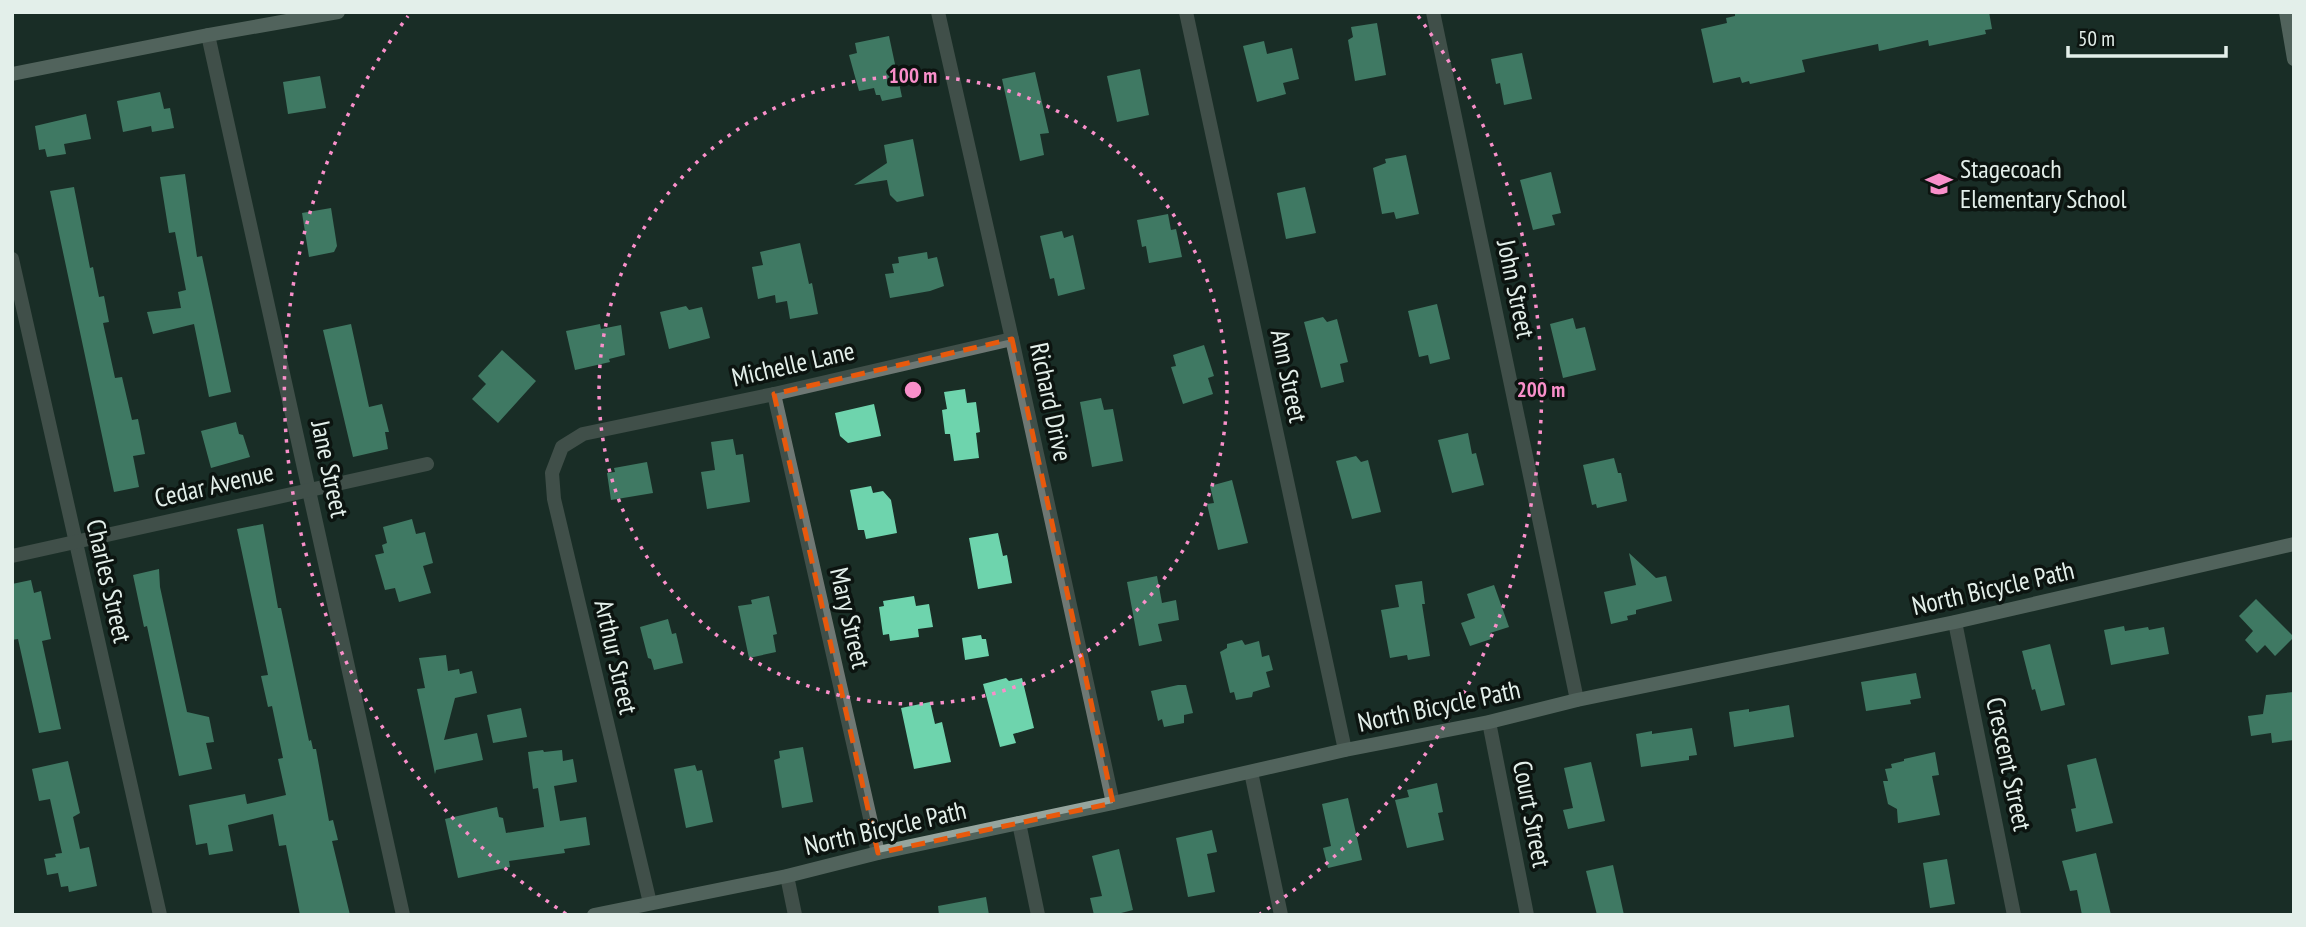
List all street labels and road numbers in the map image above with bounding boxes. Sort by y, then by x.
street label: John Street [1490,236,1543,341]
street label: Ann Street [1264,326,1315,426]
street label: Michelle Lane [728,333,857,394]
street label: Richard Drive [1023,340,1080,464]
street label: Jane Street [304,416,357,520]
street label: Cedar Avenue [151,455,277,514]
street label: Charles Street [79,516,140,646]
street label: North Bicycle Path [1909,553,2077,622]
street label: Mary Street [823,564,878,672]
street label: Arthur Street [587,596,646,717]
street label: North Bicycle Path [1355,672,1523,739]
street label: Crescent Street [1979,694,2040,834]
street label: Court Street [1506,758,1559,870]
street label: North Bicycle Path [801,793,969,862]

